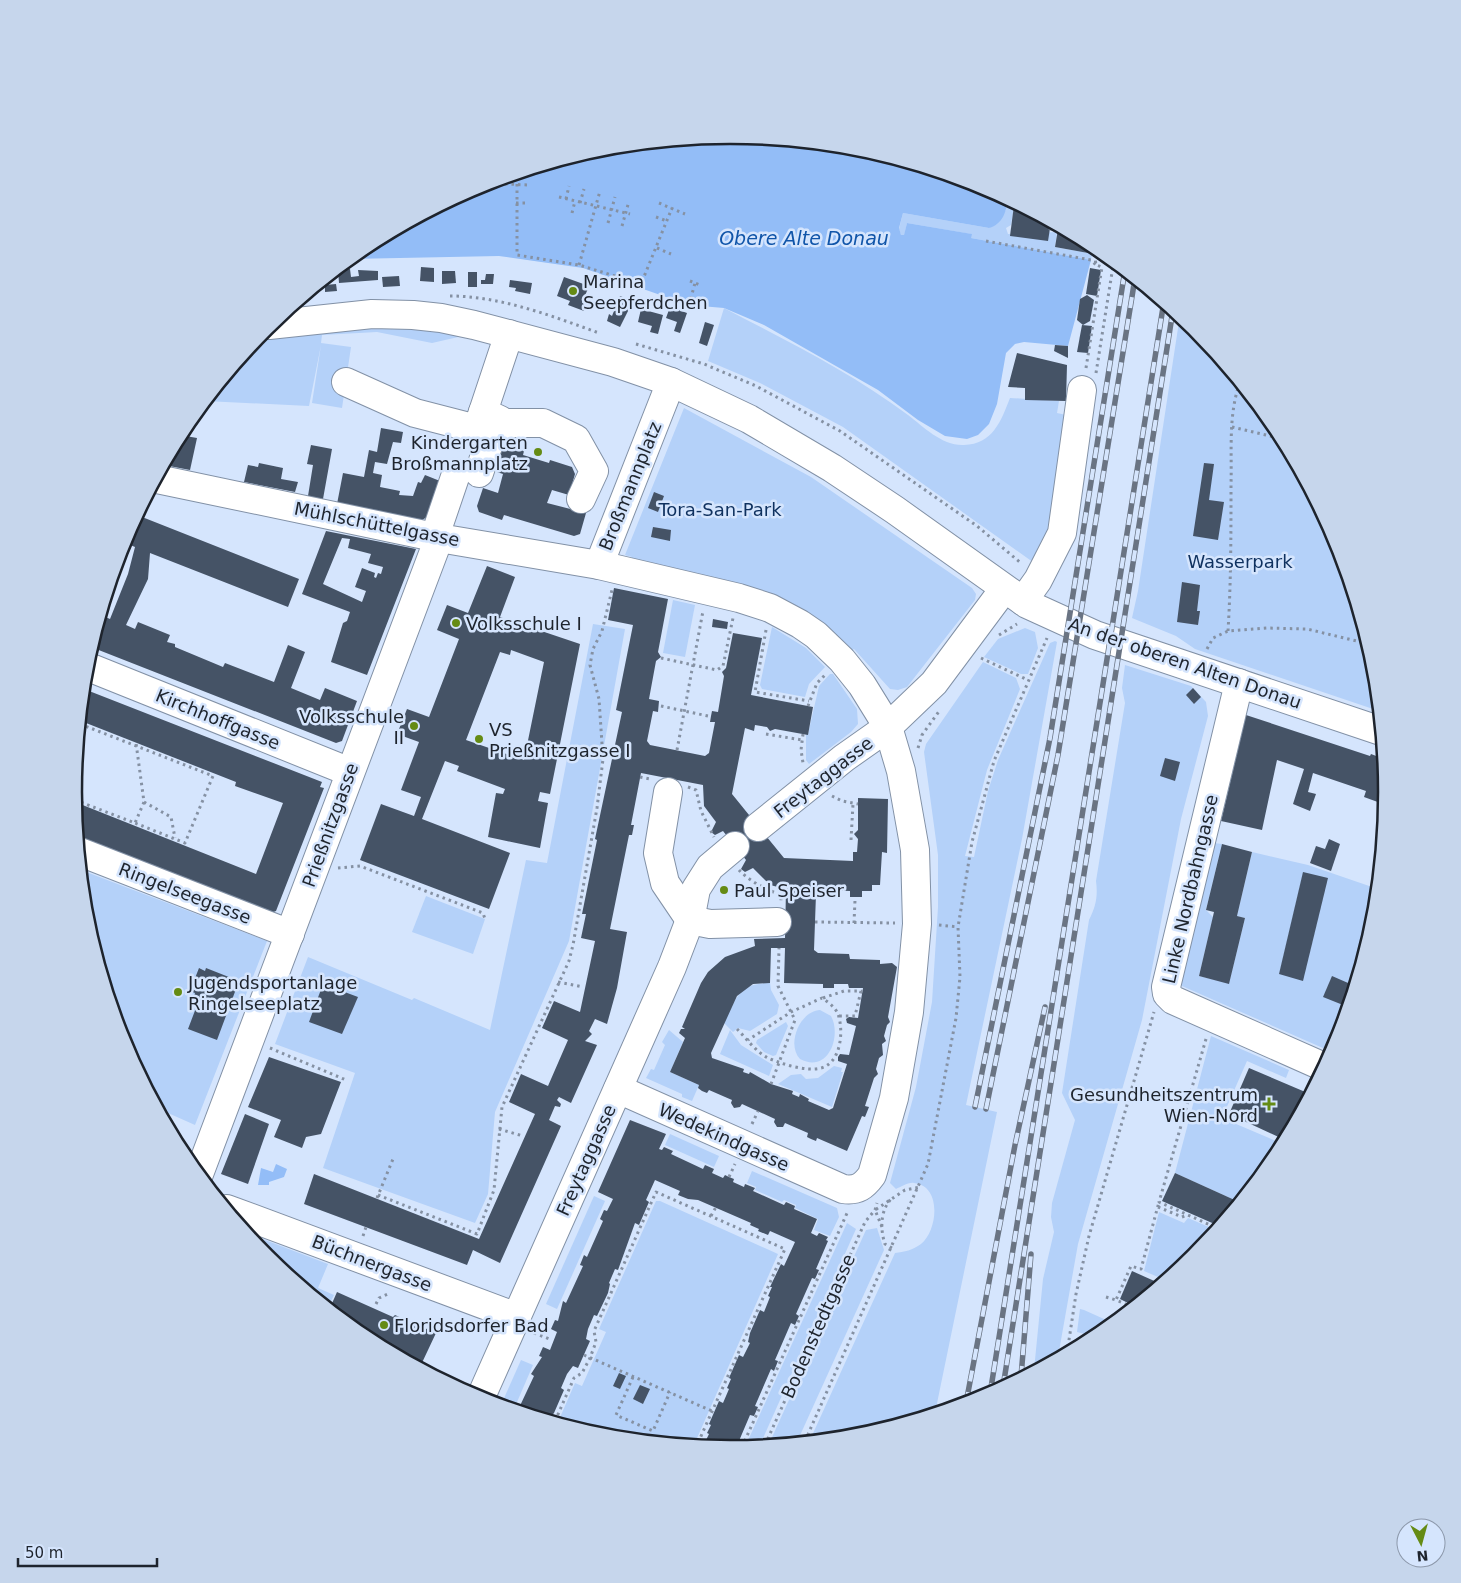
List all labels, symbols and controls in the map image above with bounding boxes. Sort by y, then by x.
water label: Obere Alte Donau [719,227,889,249]
place label: Marina Seepferdchen [583,271,708,313]
marker: Marina Seepferdchen [567,285,579,297]
street label: Broßmannplatz [595,419,665,553]
place label: Kindergarten Broßmannplatz [391,432,528,474]
marker: Kindergarten Broßmannplatz [532,446,544,458]
street label: Mühlschüttelgasse [293,498,461,550]
park label: Tora-San-Park [657,499,782,520]
park label: Wasserpark [1187,551,1293,572]
place label: Volksschule I [466,613,582,634]
street label: An der oberen Alten Donau [1066,613,1304,713]
marker: Volksschule I [450,617,462,629]
street label: Kirchhoffgasse [153,684,283,754]
place label: Volksschule II [299,706,404,748]
place label: VS Prießnitzgasse I [489,719,631,761]
marker: Volksschule II [408,720,420,732]
street label: Freytaggasse [769,732,877,822]
marker: VS Prießnitzgasse I [473,733,485,745]
street label: Prießnitzgasse [298,760,362,890]
street label: Linke Nordbahngasse [1158,792,1222,986]
street label: Ringelseegasse [116,858,254,928]
place label: Paul Speiser [734,880,845,901]
marker: Paul Speiser [718,884,730,896]
place label: Jugendsportanlage Ringelseeplatz [187,972,357,1014]
marker: Jugendsportanlage Ringelseeplatz [172,986,184,998]
place label: Gesundheitszentrum Wien-Nord [1070,1084,1258,1126]
marker: Gesundheitszentrum Wien-Nord [1262,1097,1276,1111]
street label: Wedekindgasse [655,1099,793,1175]
street label: Freytaggasse [552,1101,620,1219]
street label: Büchnergasse [309,1230,435,1296]
street label: Bodenstedtgasse [777,1251,859,1401]
place label: Floridsdorfer Bad [394,1315,549,1336]
marker: Floridsdorfer Bad [378,1319,390,1331]
north arrow [1396,1518,1446,1568]
scale bar [18,1536,156,1568]
text: 50 m [25,1544,63,1562]
text: N [1416,1547,1429,1564]

